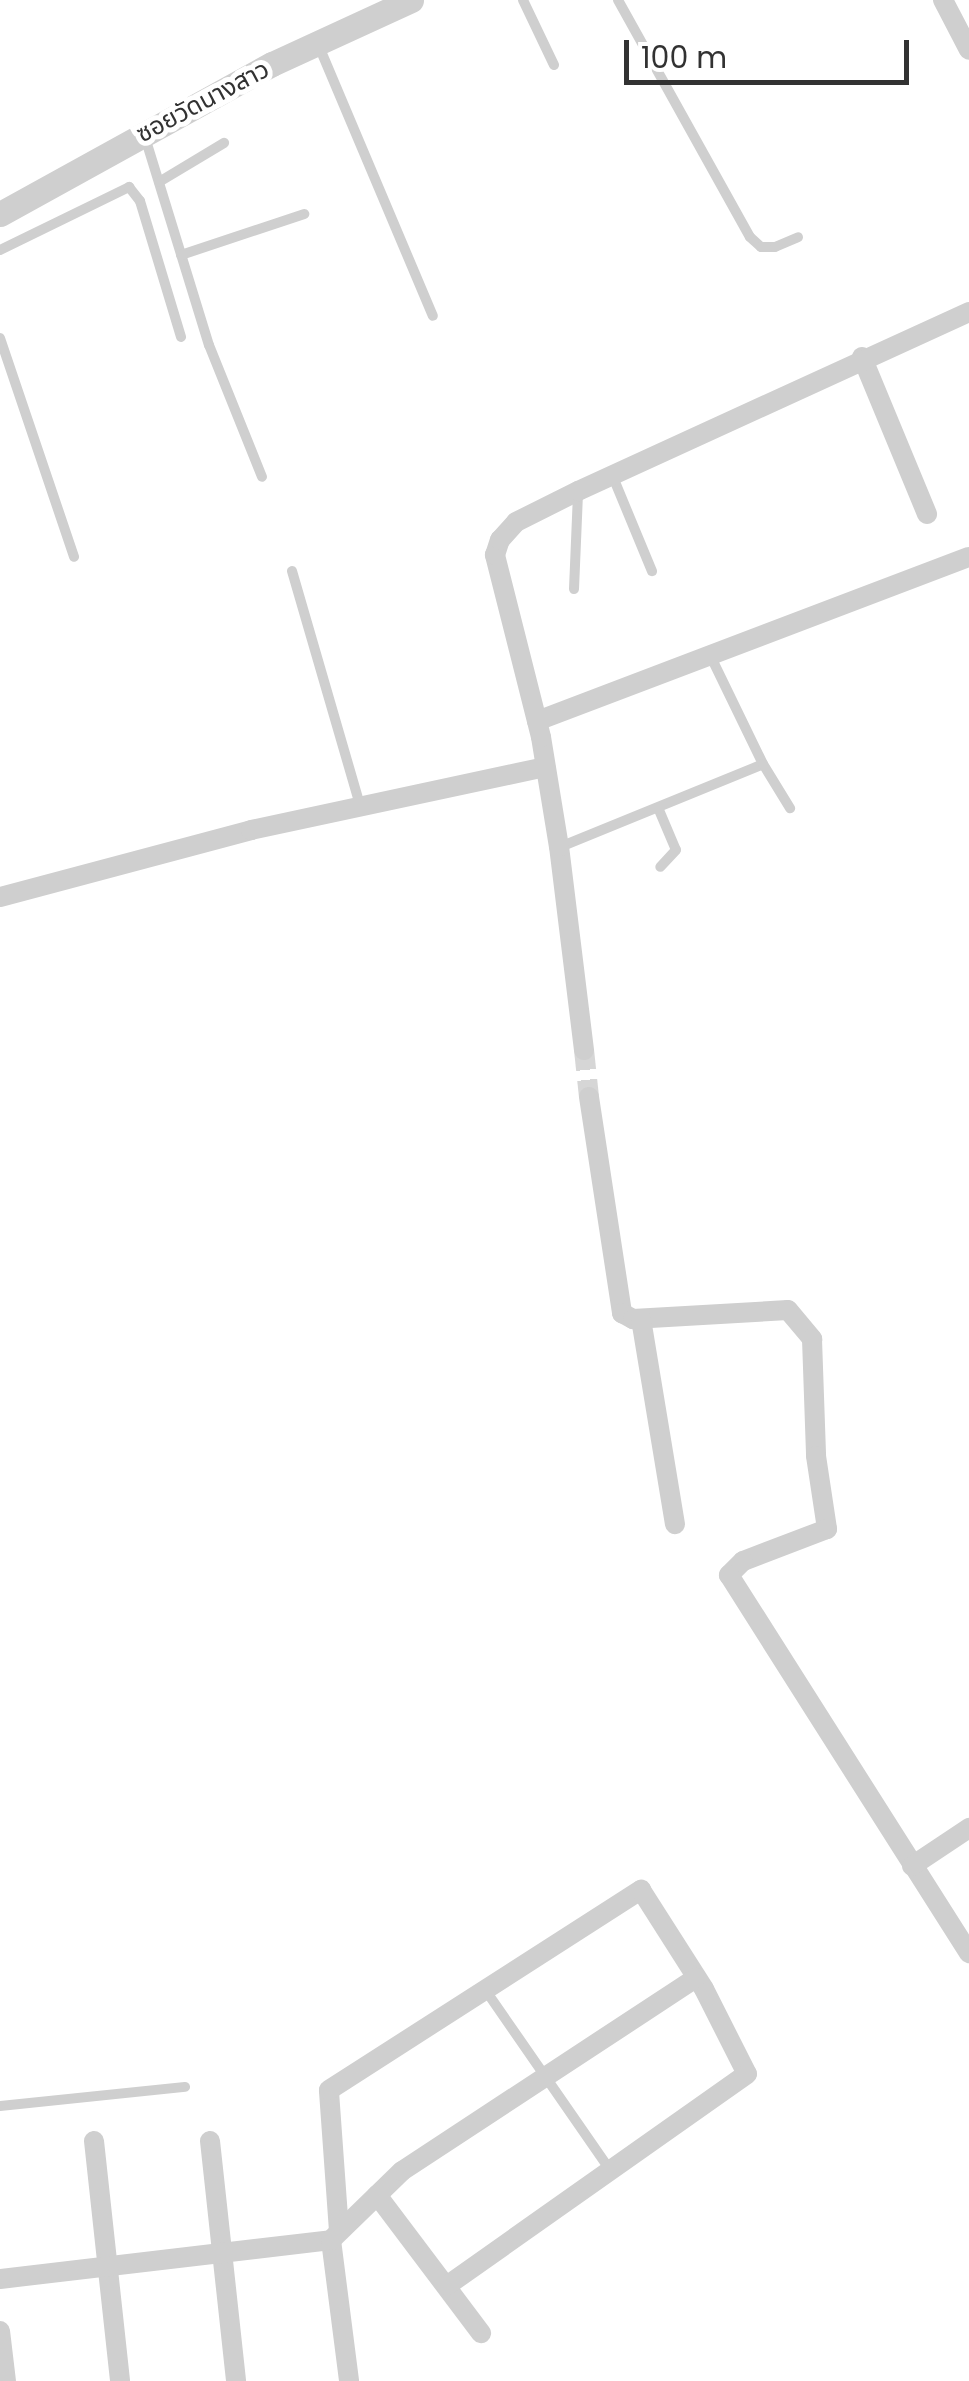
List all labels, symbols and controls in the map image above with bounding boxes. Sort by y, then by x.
scale bar [629,20,914,82]
text: 100 m [641,36,727,79]
street label: ซอยวัดนางสาว [131,54,275,150]

